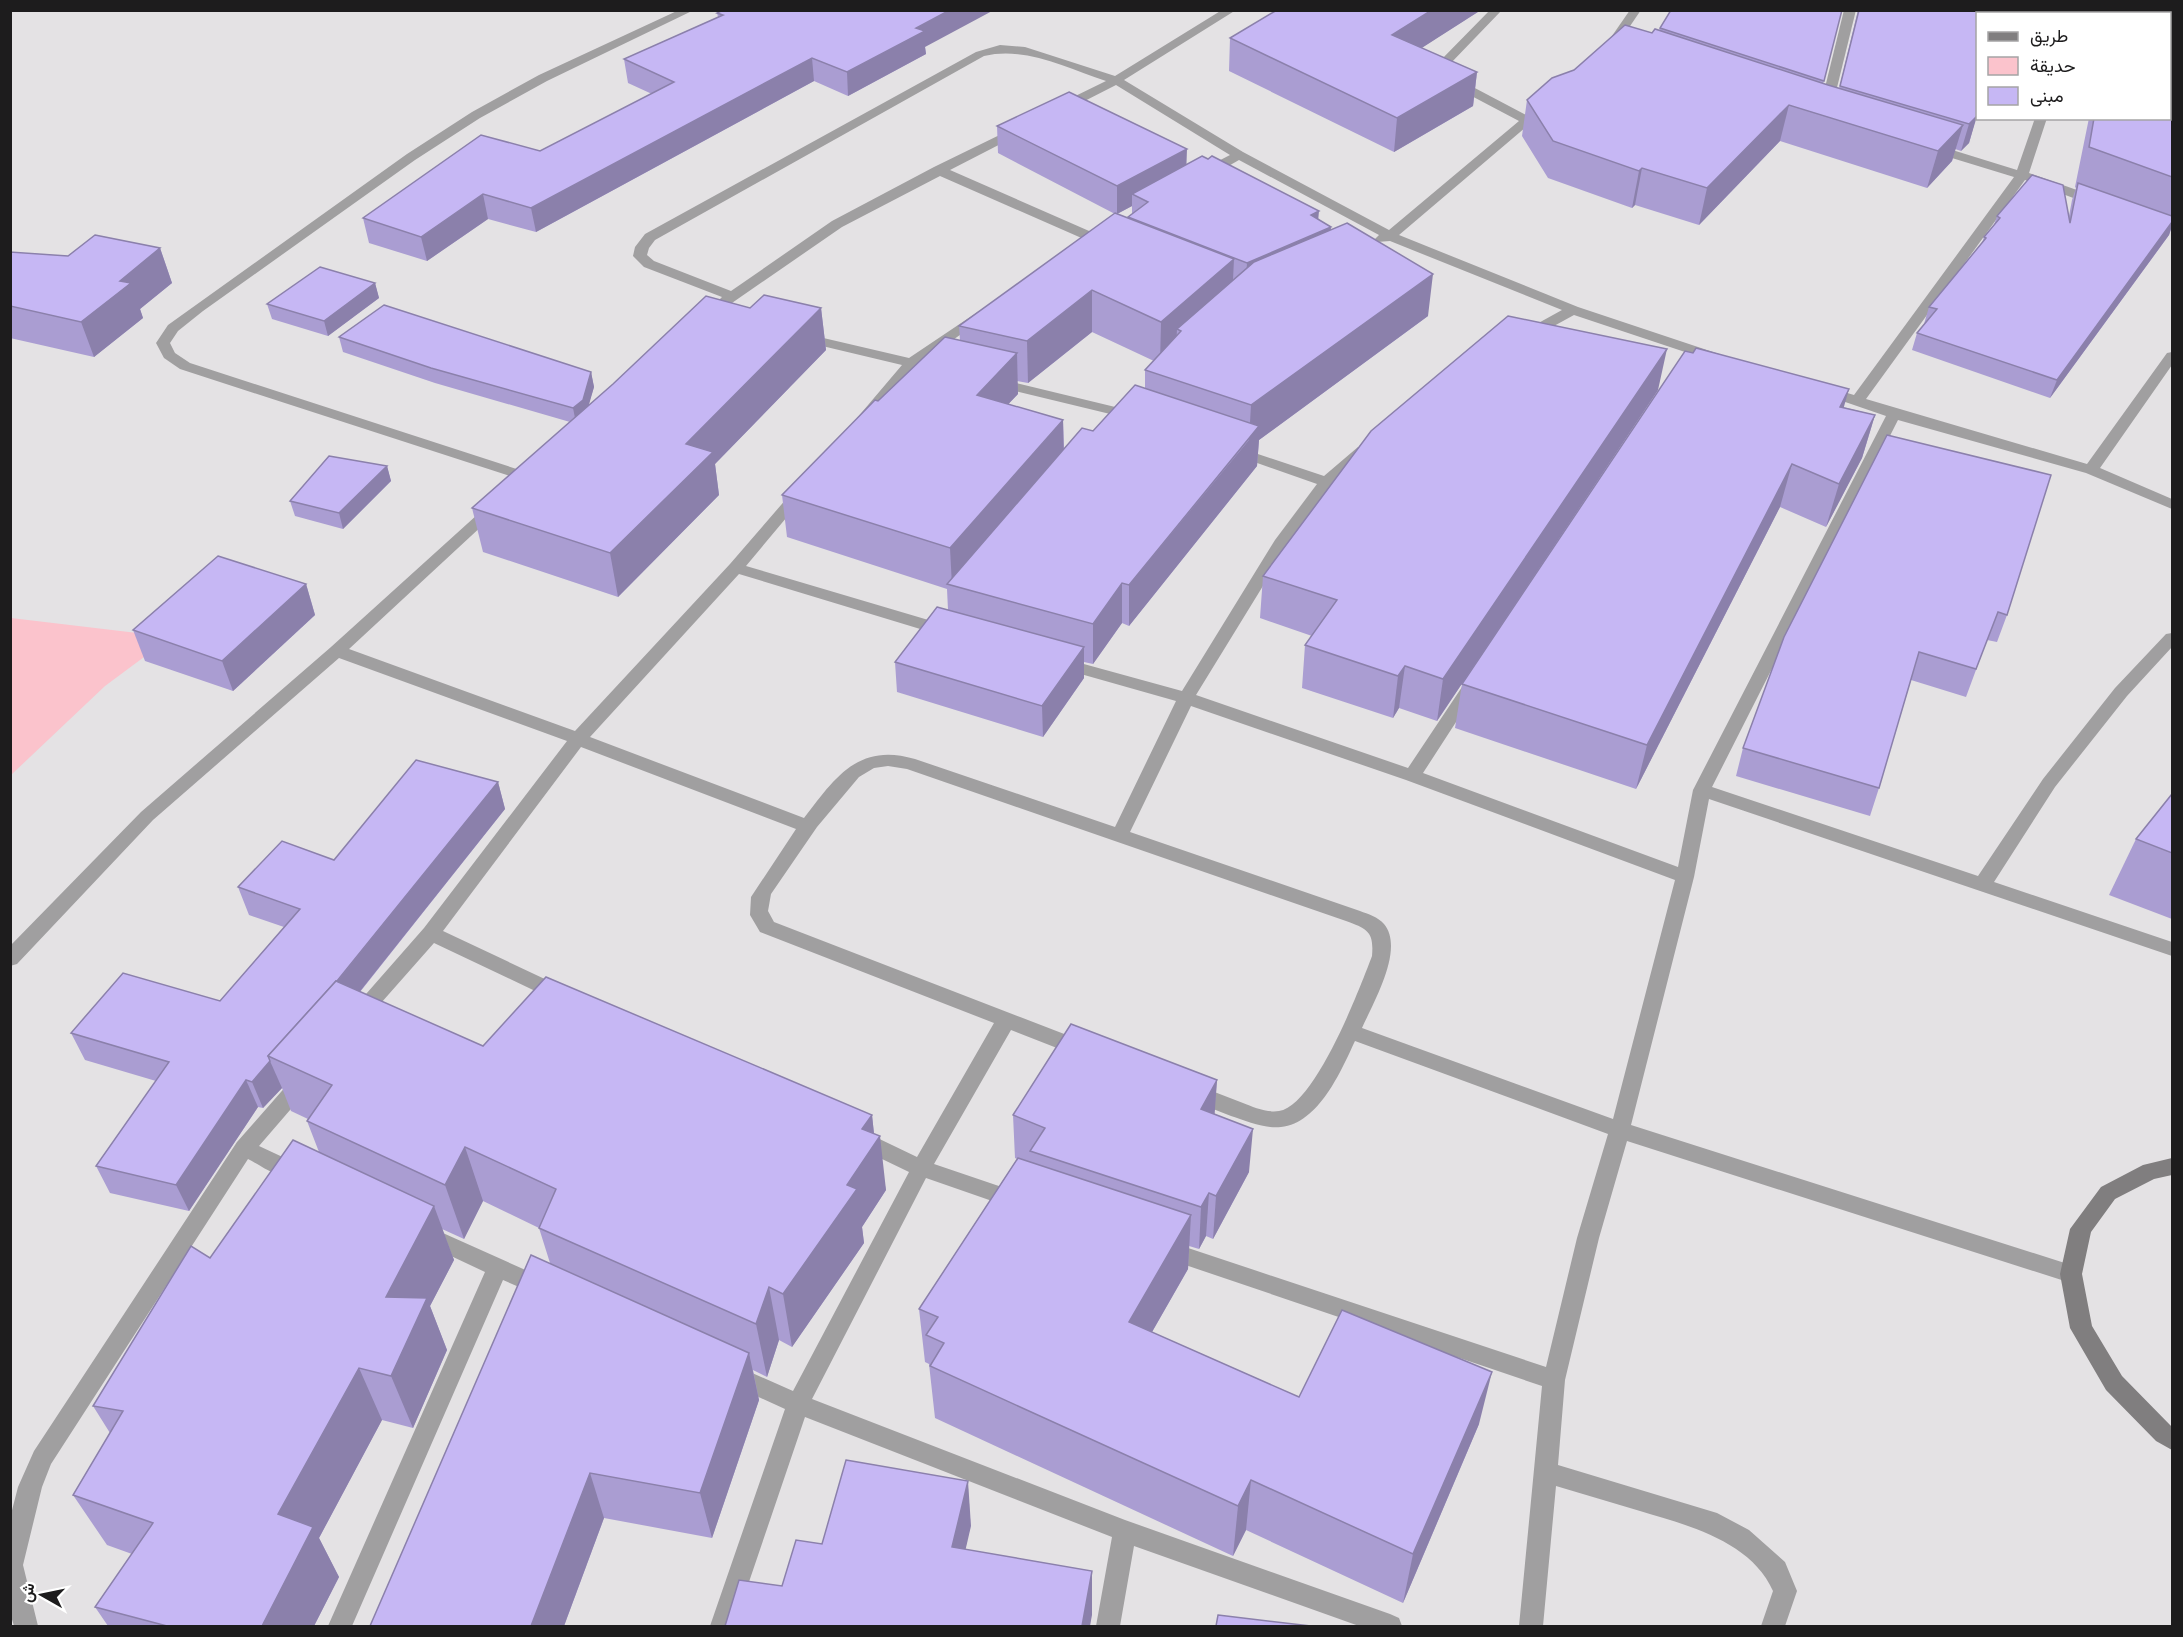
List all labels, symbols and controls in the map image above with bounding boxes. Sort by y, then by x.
legend [1976,12,2171,120]
text: طريق [2030,23,2068,47]
text: حديقة [2030,53,2076,77]
text: مبنى [2030,83,2064,107]
north arrow [12,1565,72,1625]
text: ش [15,1581,40,1604]

